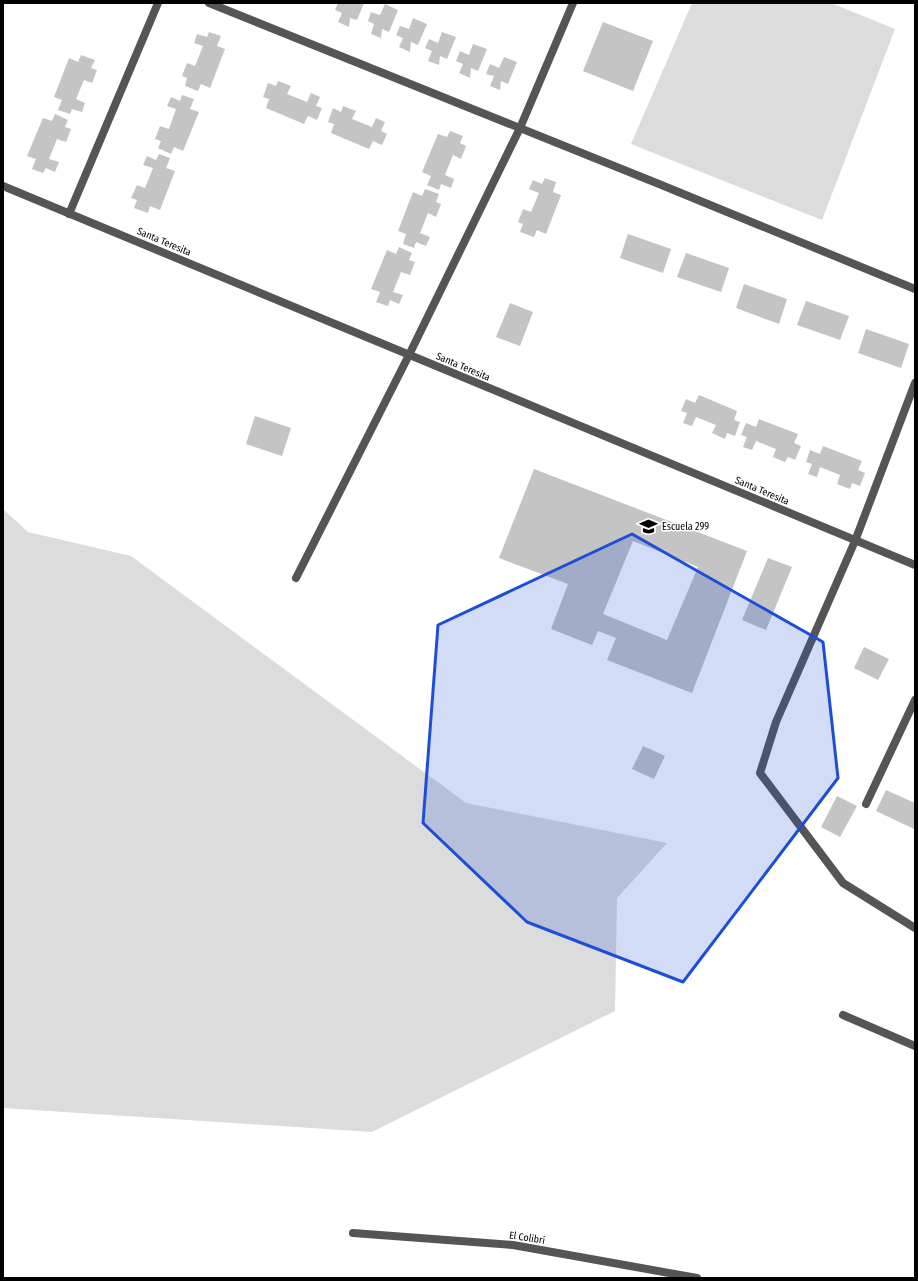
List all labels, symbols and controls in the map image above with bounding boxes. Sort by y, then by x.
street label: Santa Teresita [135,225,193,259]
street label: Santa Teresita [434,350,492,384]
street label: Santa Teresita [733,474,791,508]
school or university icon: Escuela 299 [639,517,659,537]
place label: Escuela 299 [662,521,709,533]
street label: El Colibrí [508,1228,546,1247]

